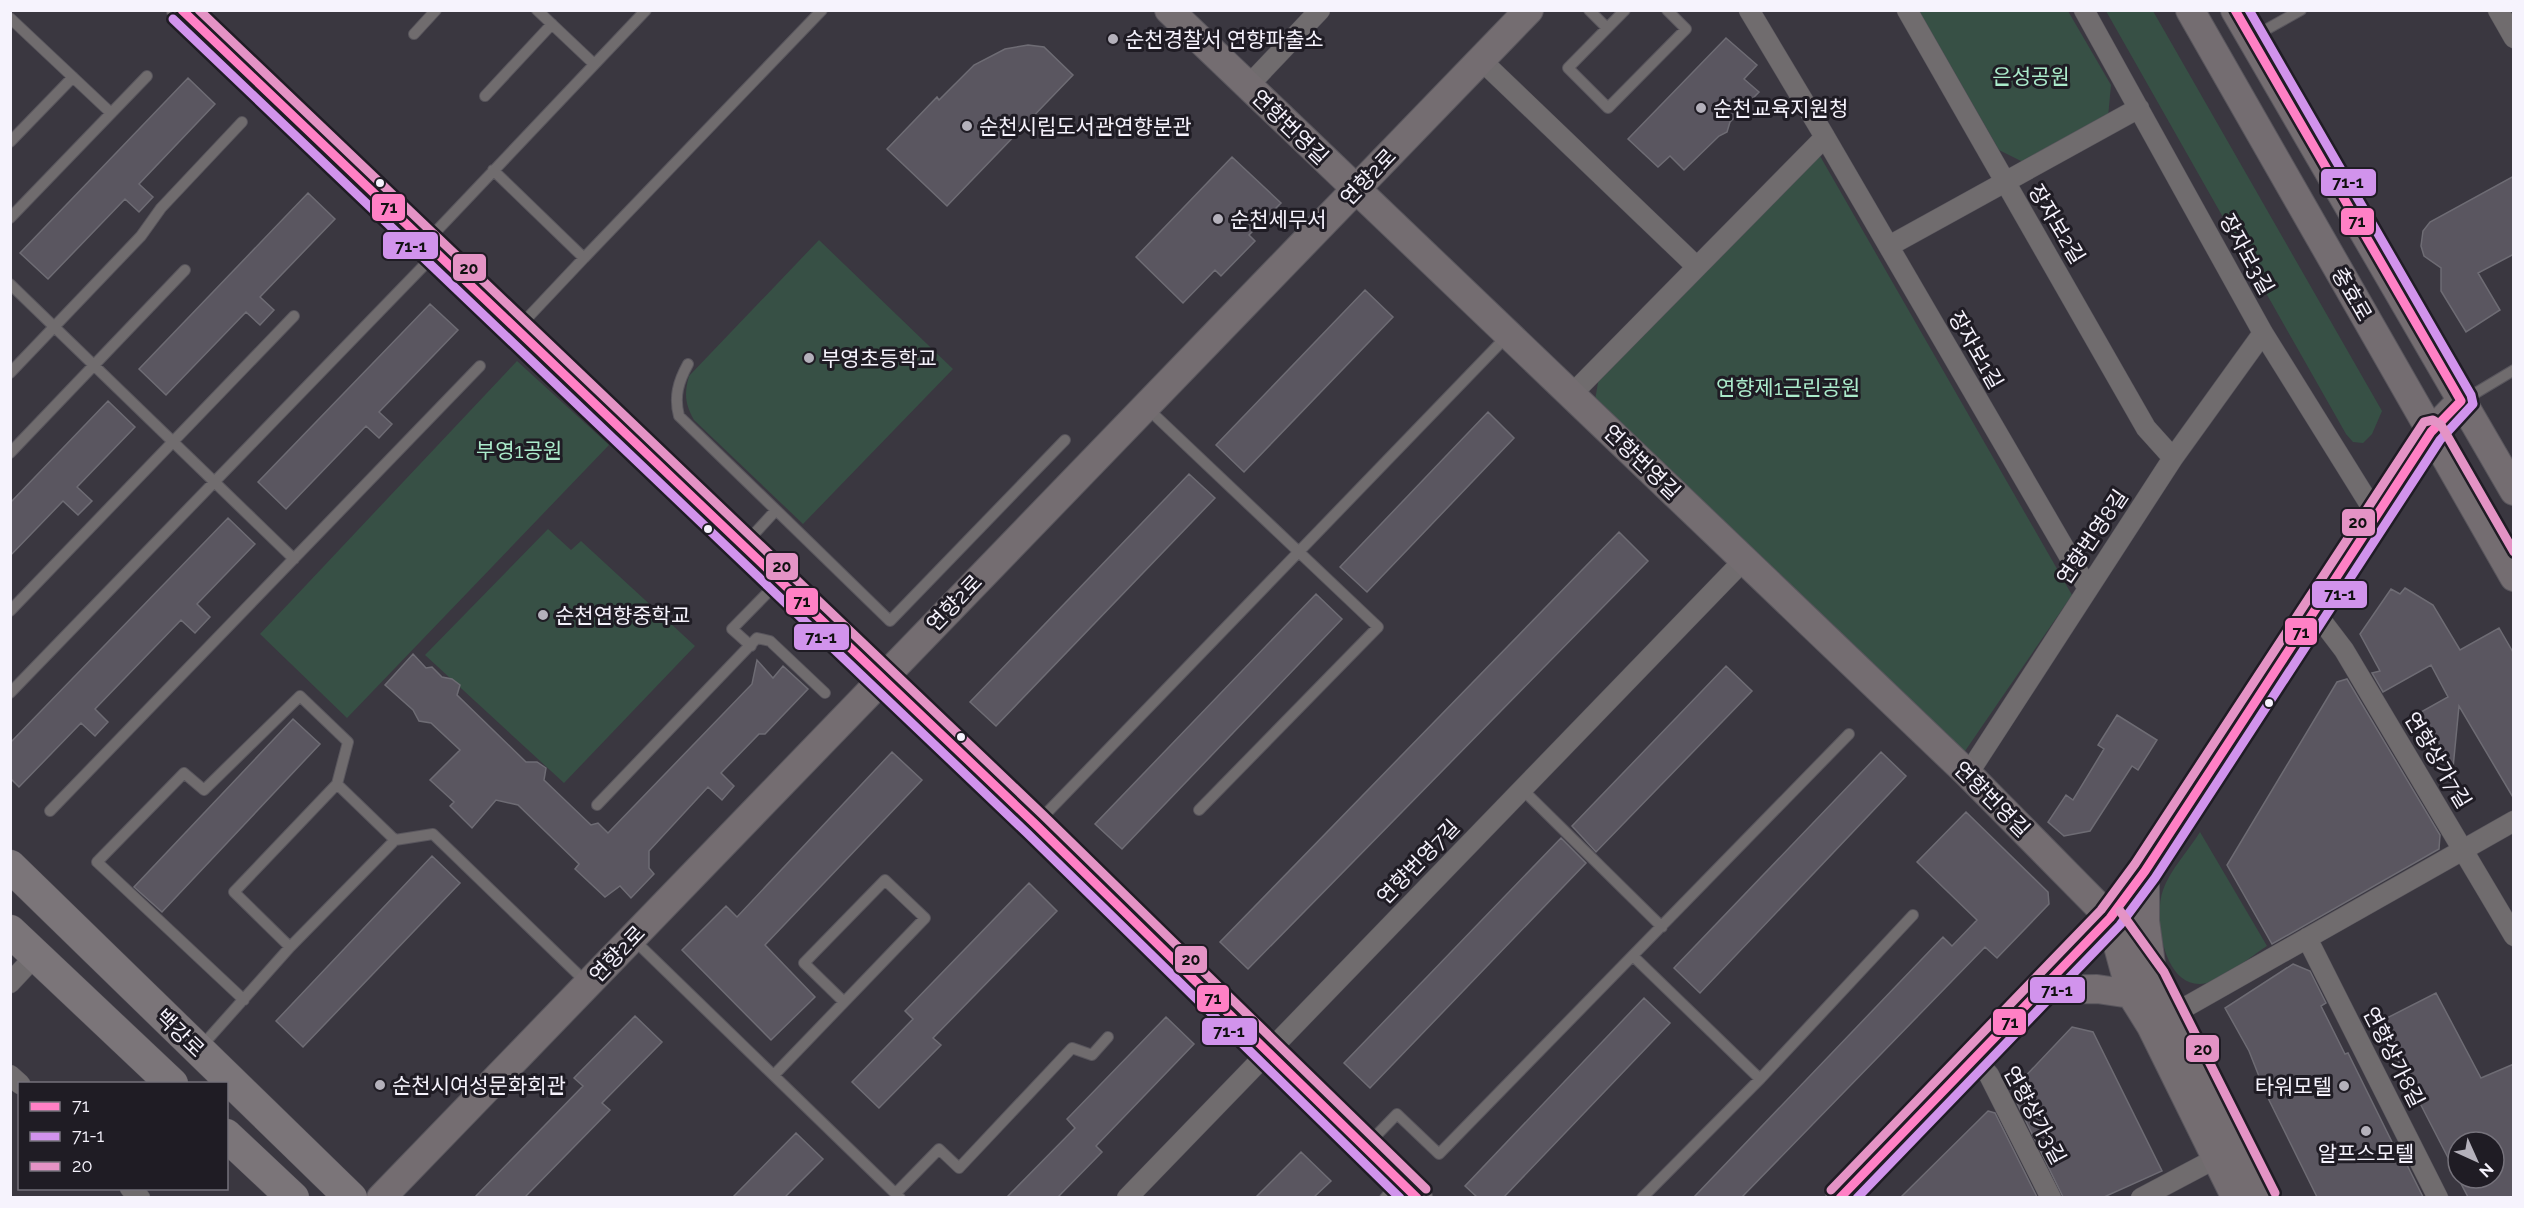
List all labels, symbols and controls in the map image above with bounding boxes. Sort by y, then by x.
place label: 순천경찰서 연향파출소 [1125,27,1324,52]
marker: 순천경찰서 연향파출소 [1106,32,1120,46]
park label: 은성공원 [1992,64,2070,89]
street label: 연향번영길 [1247,84,1333,170]
place label: 순천교육지원청 [1713,96,1848,121]
marker: 순천교육지원청 [1694,101,1708,115]
place label: 순천시립도서관연향분관 [979,114,1192,139]
marker: 순천시립도서관연향분관 [960,119,974,133]
street label: 연향2로 [1335,144,1401,210]
line badge: 71-1 [2320,168,2377,197]
text: 71-1 [2332,173,2364,192]
unlabelled marker [374,177,386,189]
street label: 장자보2길 [2024,180,2090,268]
line badge: 71 [371,193,406,222]
text: 71 [381,198,398,217]
place label: 순천세무서 [1230,207,1327,232]
line badge: 71 [2340,207,2375,236]
street label: 장자보3길 [2215,209,2279,299]
marker: 순천세무서 [1211,212,1225,226]
text: 71 [2349,212,2366,231]
line badge: 71-1 [382,231,439,260]
text: 71-1 [395,237,427,256]
line badge: 20 [452,253,487,282]
text: 20 [460,259,479,278]
street label: 충효로 [2327,263,2377,325]
street label: 장자보1길 [1944,306,2008,394]
place label: 부영초등학교 [821,346,937,371]
marker: 부영초등학교 [802,351,816,365]
park label: 연향제1근린공원 [1716,375,1860,400]
street label: 연향번영길 [1599,419,1685,505]
park label: 부영1공원 [476,438,562,463]
street label: 연향번영8길 [2051,485,2133,589]
line badge: 20 [2341,508,2376,537]
text: 20 [2349,513,2368,532]
unlabelled marker [702,523,714,535]
line badge: 20 [765,552,799,581]
text: 20 [773,557,792,576]
street label: 연향2로 [921,570,987,636]
line badge: 71-1 [2311,580,2368,609]
text: 71-1 [2324,585,2356,604]
line badge: 71 [785,587,819,616]
text: 71 [794,592,811,611]
place label: 순천연향중학교 [555,603,690,628]
marker: 순천연향중학교 [536,608,550,622]
line badge: 71 [2284,617,2318,646]
line badge: 71-1 [793,623,850,651]
text: 71 [2293,623,2310,642]
text: 71-1 [805,628,837,647]
unlabelled marker [2263,697,2275,709]
street label: 연향상가7길 [2400,707,2476,813]
unlabelled marker [955,731,967,743]
street label: 연향번영길 [1949,756,2035,842]
street label: 연향번영7길 [1372,815,1464,909]
street label: 연향2로 [584,921,650,987]
line badge: 20 [1174,945,1208,974]
text: 20 [1182,950,1201,969]
line badge: 71-1 [2029,976,2086,1004]
text: 71-1 [2041,981,2073,1000]
line badge: 71 [1196,984,1230,1013]
text: 71 [1205,989,1222,1008]
street label: 연향상가8길 [2358,1003,2430,1111]
street label: 백강로 [150,1004,210,1062]
line badge: 71 [1992,1008,2027,1036]
text: 71 [2002,1013,2019,1032]
line badge: 71-1 [1201,1017,1258,1046]
text: 71-1 [1213,1022,1245,1041]
line badge: 20 [2185,1034,2220,1063]
text: 20 [2194,1040,2213,1059]
street label: 연향상가3길 [1999,1062,2071,1168]
place label: 순천시여성문화회관 [392,1073,566,1098]
place label: 타워모텔 [2255,1074,2332,1099]
marker: 순천시여성문화회관 [373,1078,387,1092]
marker: 타워모텔 [2337,1079,2351,1093]
legend [18,1082,228,1190]
text: 71 [72,1095,90,1116]
marker: 알프스모텔 [2359,1124,2373,1138]
text: 71-1 [72,1125,105,1146]
north arrow [2446,1130,2506,1190]
place label: 알프스모텔 [2318,1141,2414,1166]
text: 20 [72,1155,92,1176]
text: N [2475,1159,2497,1181]

